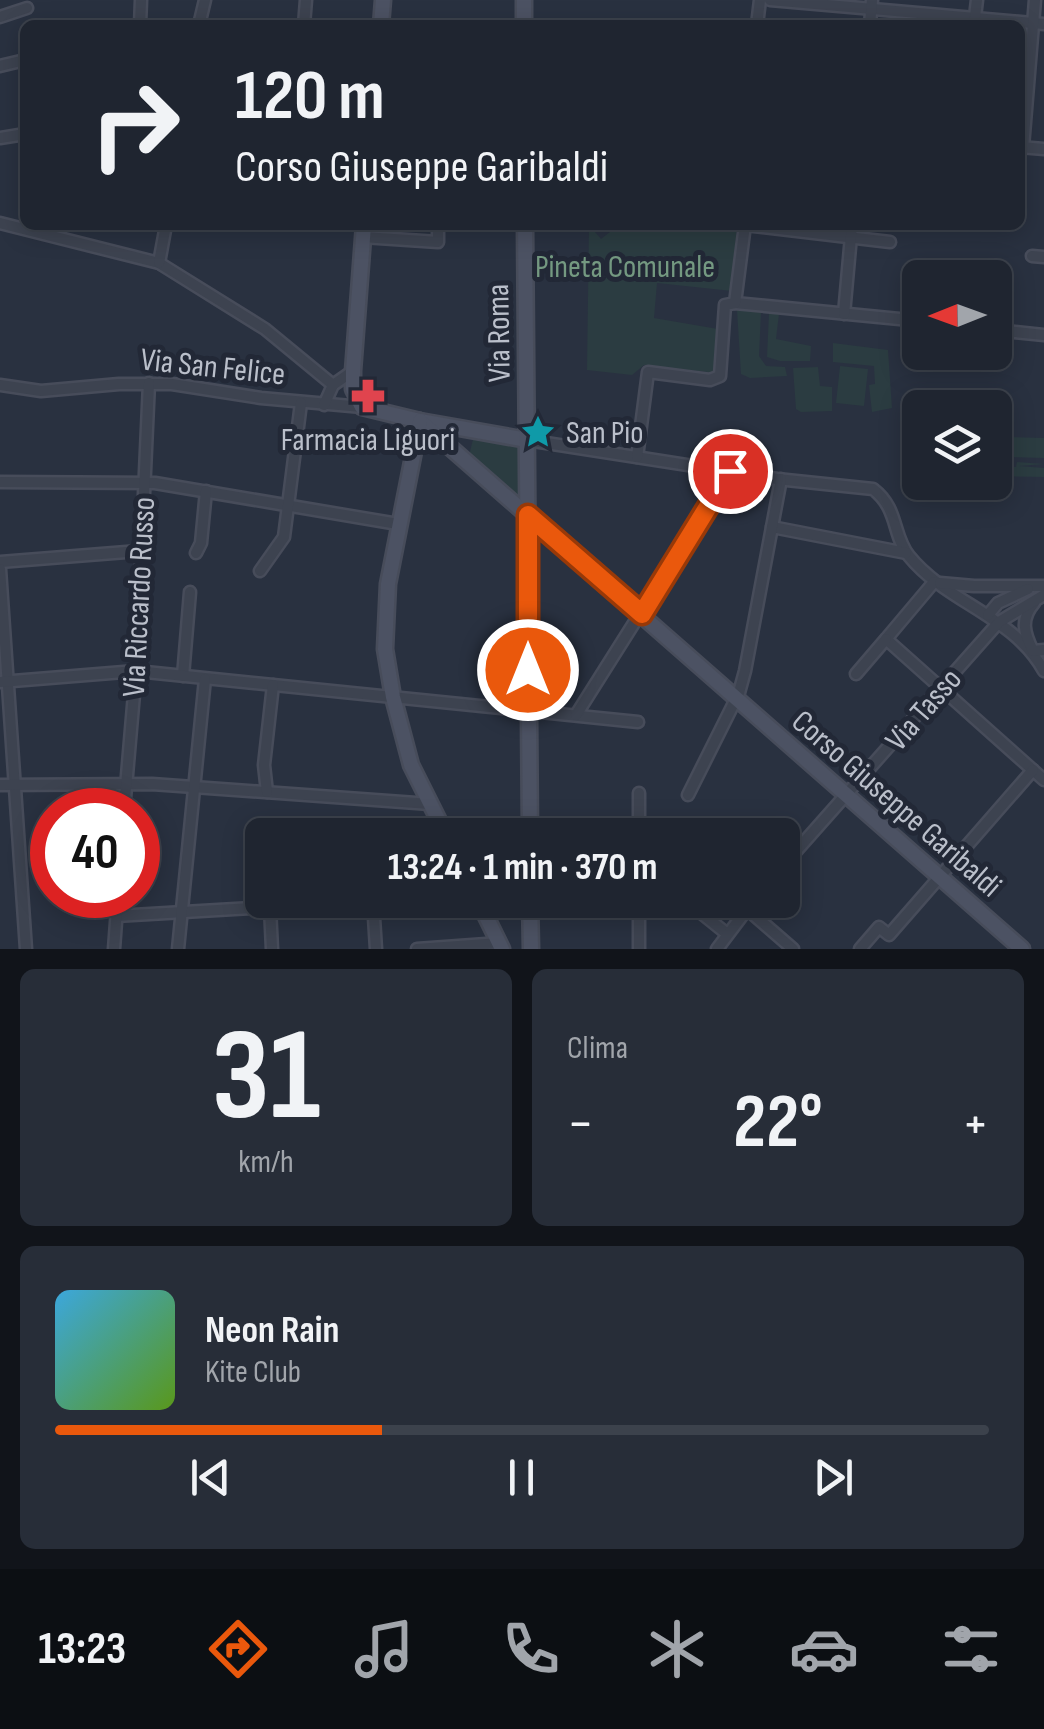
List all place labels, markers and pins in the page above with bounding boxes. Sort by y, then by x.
pharmacy icon: Farmacia Liguori [349,377,387,415]
place icon: San Pio [519,413,557,451]
place label: San Pio [566,414,644,453]
place label: Farmacia Liguori [281,421,455,460]
pin [688,429,773,514]

